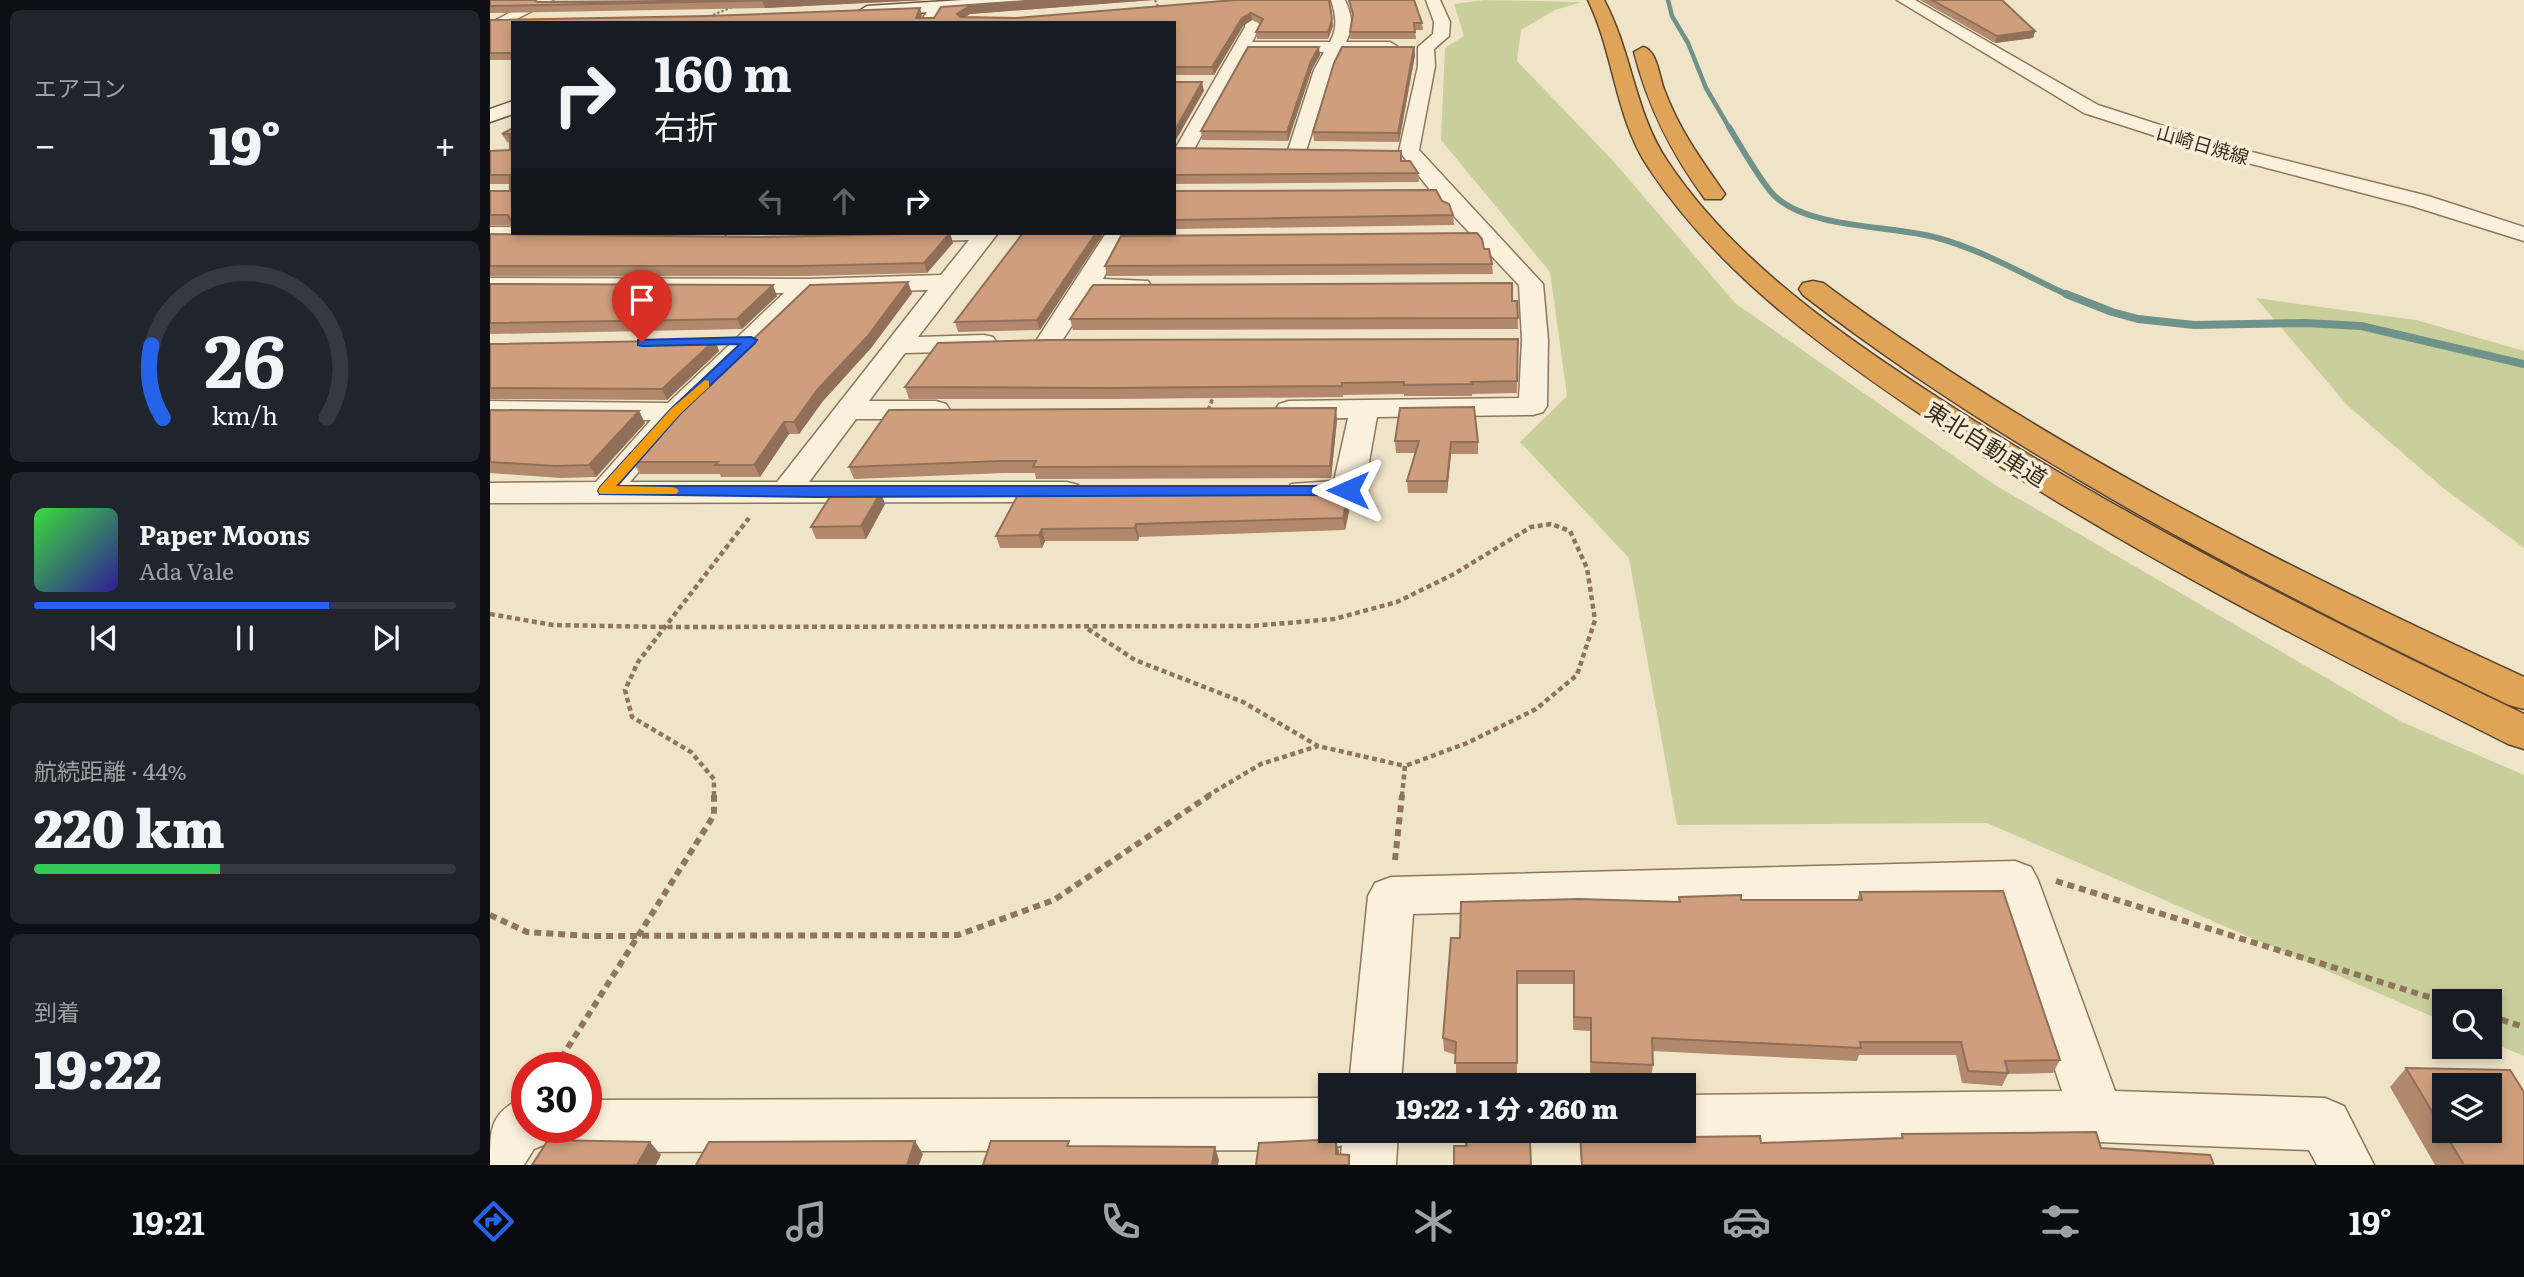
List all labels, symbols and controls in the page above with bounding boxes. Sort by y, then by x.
text: 160 m [654,34,792,107]
icon: right [539,49,630,140]
text: エアコン [34,70,126,104]
text: 右折 [654,101,718,149]
text: 19° [209,104,281,181]
text: − [34,114,56,171]
text: + [434,114,456,171]
street label: 山崎日焼線 [2153,117,2253,171]
icon: left [752,182,790,220]
icon: ahead [825,182,863,220]
icon: right [898,182,936,220]
pin [612,270,672,342]
icon: arrive [623,281,661,319]
text: 26 [204,302,286,410]
street label: 東北自動車道 [1919,392,2055,494]
text: km/h [212,395,278,432]
position arrow [1311,453,1385,527]
text: Paper Moons [139,514,310,553]
text: Ada Vale [139,553,234,587]
icon: previous [85,619,123,657]
icon: pause [226,619,264,657]
icon: next [367,619,405,657]
text: 航続距離 · 44% [34,753,187,787]
text: 220 km [34,787,225,864]
map controls [2432,989,2502,1143]
button: search [2432,989,2502,1059]
text: 到着 [34,994,80,1028]
text: 19:22 [34,1028,162,1105]
speed limit sign: 30 [511,1052,602,1143]
button: layers [2432,1073,2502,1143]
text: 19:22 · 1 分 · 260 m [1396,1088,1618,1127]
text: 19:21 [132,1197,205,1245]
icon: directions [469,1197,518,1246]
icon: music [782,1197,831,1246]
icon: phone [1096,1197,1145,1246]
icon: climate [1409,1197,1458,1246]
icon: car [1722,1197,1771,1246]
icon: filters [2036,1197,2085,1246]
text: 19° [2349,1197,2392,1245]

